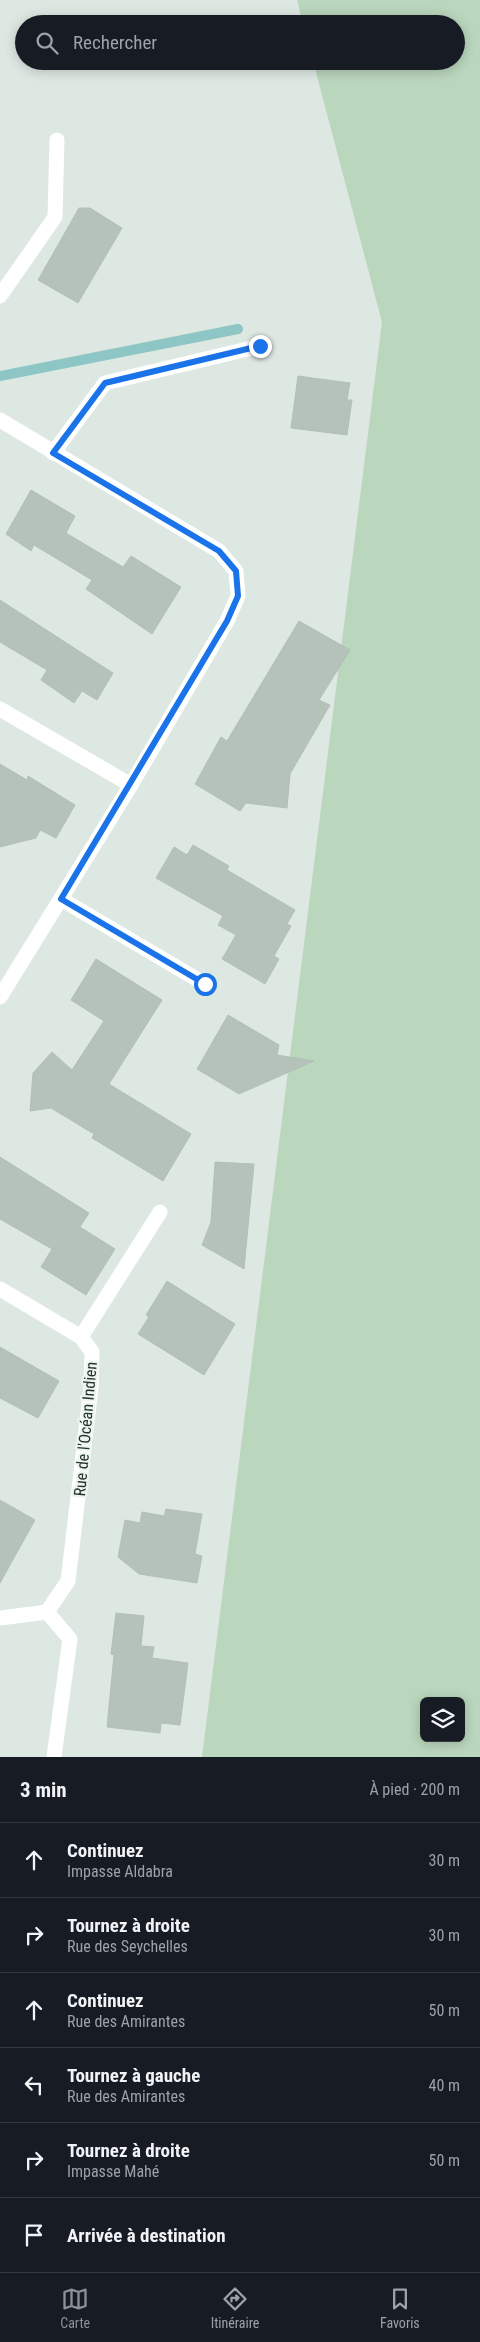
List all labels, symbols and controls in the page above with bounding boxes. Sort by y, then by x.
search box [15,15,465,70]
icon: search [33,29,61,57]
text: Rechercher [73,31,157,54]
route end [249,335,272,358]
route start [194,973,217,996]
street label: Rue de l'Océan Indien [70,1361,101,1497]
map controls [420,1697,465,1742]
button: layers [420,1697,465,1742]
text: 3 min [20,1778,67,1802]
text: À pied · 200 m [369,1780,460,1799]
text: Continuez [67,1839,144,1862]
icon: ahead [20,1846,48,1874]
text: 30 m [428,1851,460,1870]
text: Impasse Aldabra [67,1862,173,1881]
text: Tournez à droite [67,1914,190,1937]
icon: right [20,1921,48,1949]
text: 30 m [428,1926,460,1945]
text: Rue des Seychelles [67,1937,188,1956]
text: Continuez [67,1989,144,2012]
icon: ahead [20,1996,48,2024]
text: 50 m [428,2001,460,2020]
text: Rue des Amirantes [67,2012,185,2031]
text: Tournez à gauche [67,2064,200,2087]
icon: left [20,2071,48,2099]
text: 40 m [428,2076,460,2095]
text: Rue des Amirantes [67,2087,185,2106]
text: Tournez à droite [67,2139,190,2162]
icon: right [20,2146,48,2174]
text: 50 m [428,2151,460,2170]
text: Impasse Mahé [67,2162,159,2181]
icon: arrive [20,2221,48,2249]
text: Arrivée à destination [67,2224,226,2247]
tab: Carte [60,2285,90,2331]
tab: Itinéraire [211,2285,259,2331]
tab: Favoris [380,2285,420,2331]

